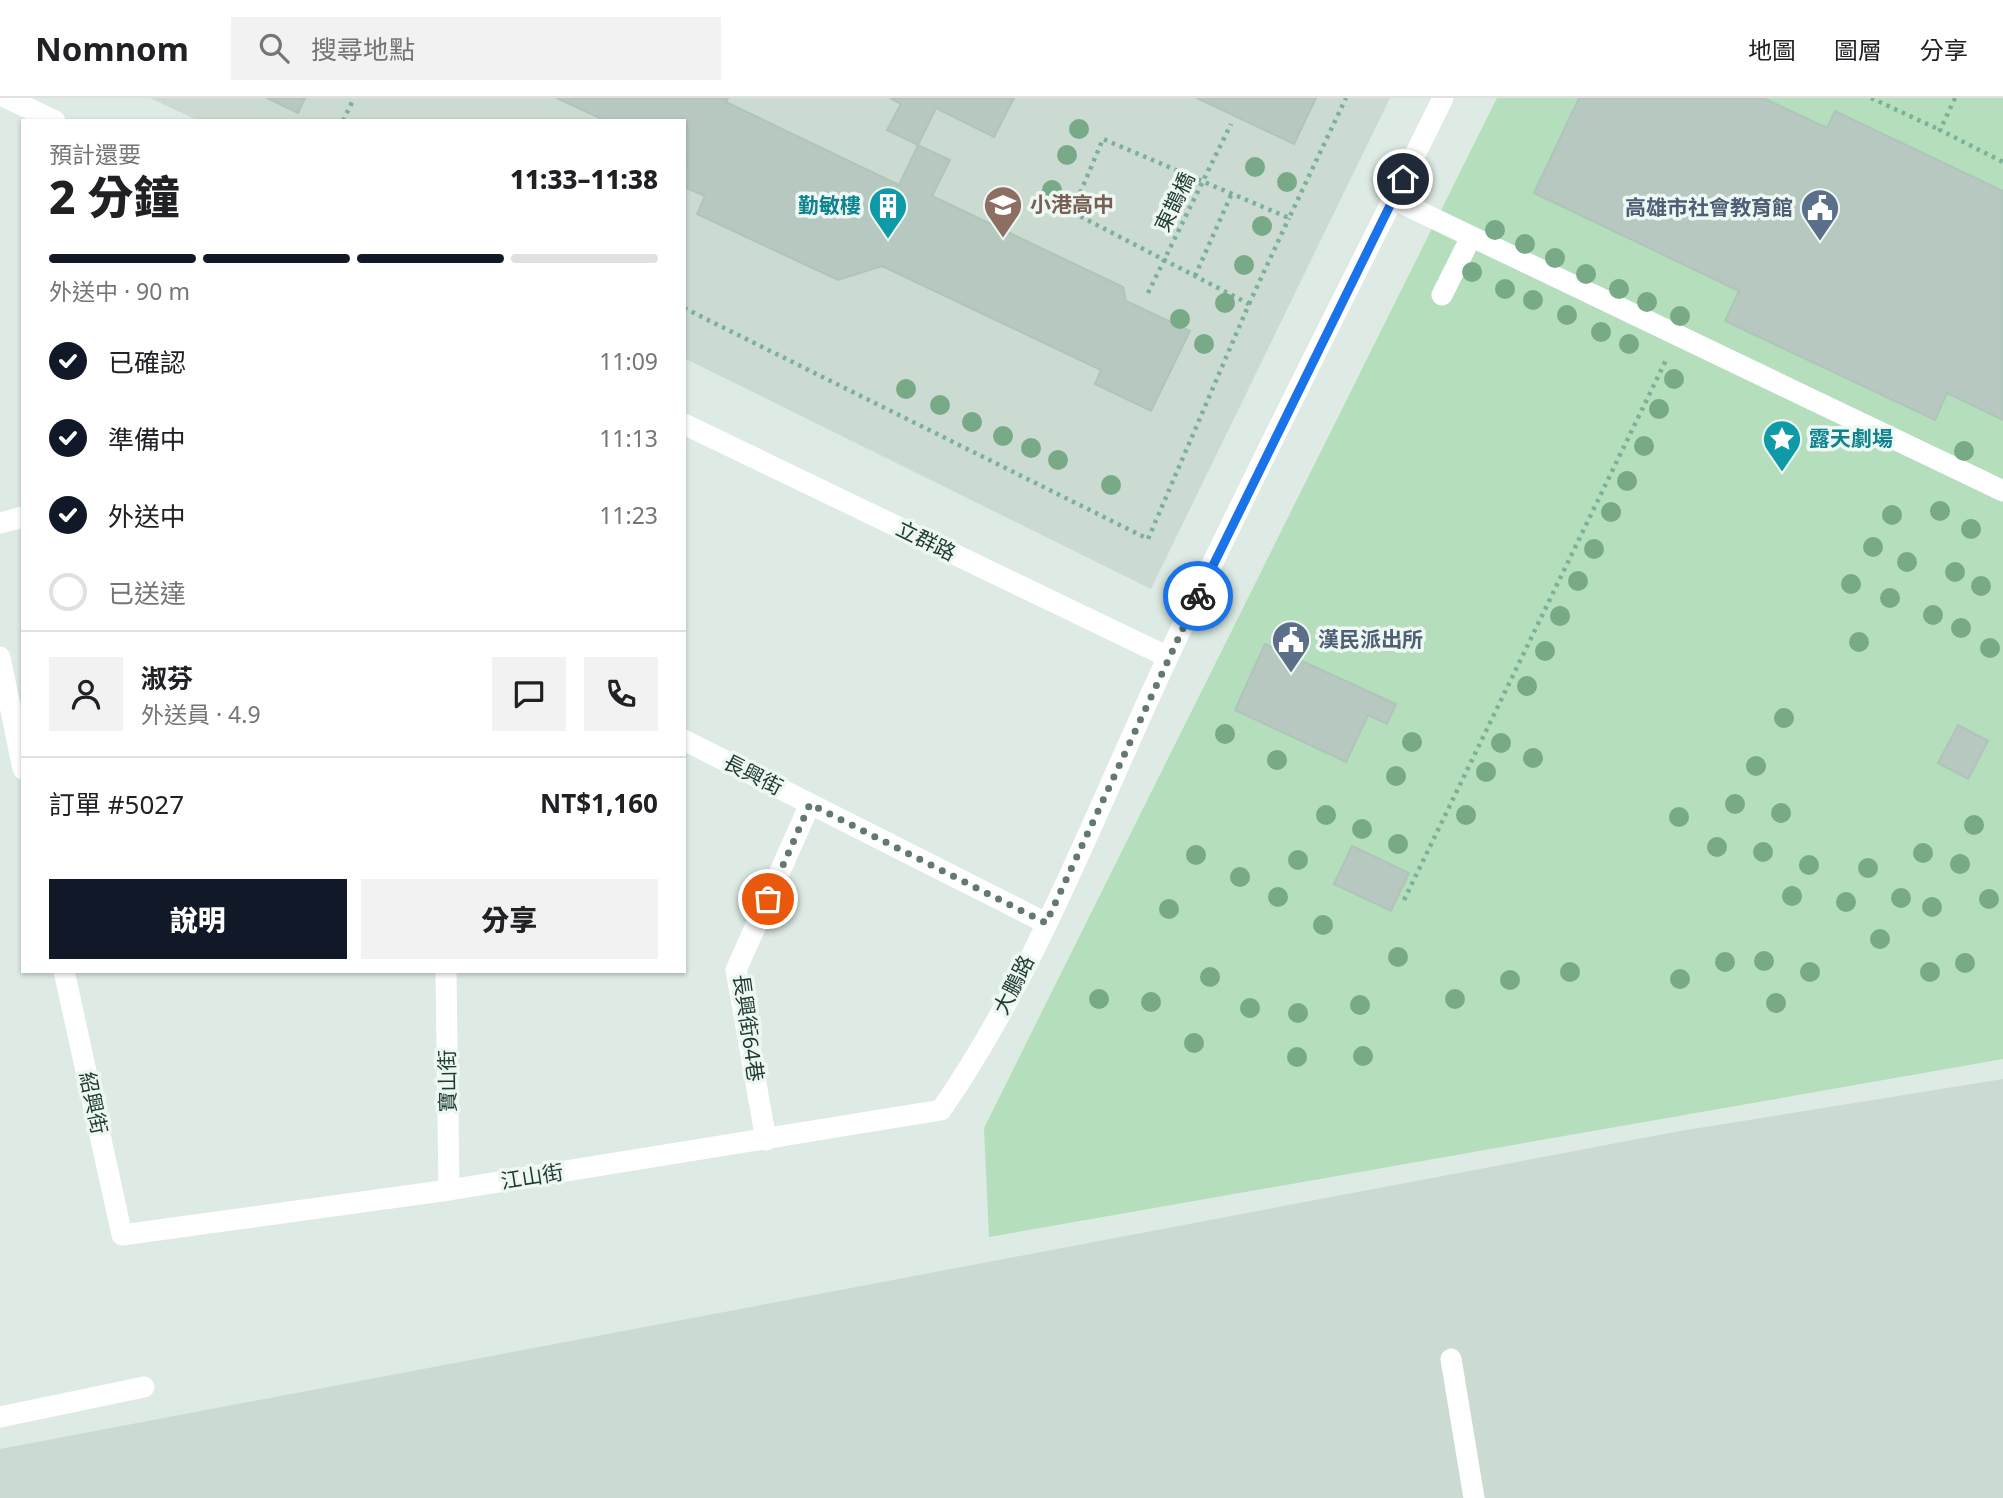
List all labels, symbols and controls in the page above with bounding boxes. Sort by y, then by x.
search box [231,17,721,80]
text: Nomnom [35,26,189,71]
icon: search [255,29,293,67]
text: 搜尋地點 [311,31,415,67]
text: 地圖 [1748,33,1796,66]
text: 圖層 [1834,33,1882,66]
text: 分享 [1920,33,1968,66]
text: 預計還要 [49,138,141,170]
pin [1373,149,1433,209]
icon: home [1384,160,1422,198]
text: 11:33–11:38 [510,161,658,197]
text: 2 分鐘 [49,165,180,227]
street label: 東鵲橋 [1148,167,1200,236]
school or university icon: 小港高中 [982,184,1024,239]
building icon: 勤敏樓 [867,185,909,240]
public building icon: 高雄市社會教育館 [1799,187,1841,242]
place label: 小港高中 [1030,190,1114,218]
place label: 勤敏樓 [798,191,861,219]
place label: 高雄市社會教育館 [1625,193,1793,221]
text: 外送中 · 90 m [49,275,190,307]
icon: check [49,342,87,380]
text: 已確認 [108,344,186,380]
text: 11:09 [599,345,658,377]
place icon: 露天劇場 [1761,418,1803,473]
icon: check [49,419,87,457]
text: 準備中 [108,421,186,457]
text: 11:13 [599,422,658,454]
place label: 露天劇場 [1809,424,1893,452]
icon: check [49,496,87,534]
text: 外送中 [108,498,186,534]
text: 11:23 [599,499,658,531]
street label: 立群路 [892,514,961,566]
courier [1163,561,1233,631]
text: 已送達 [108,575,186,611]
icon: bike [1179,577,1217,615]
public building icon: 漢民派出所 [1270,619,1312,674]
place label: 漢民派出所 [1318,625,1423,653]
button: person [49,657,123,731]
button: chat [492,657,566,731]
button: phone [584,657,658,731]
text: 淑芬 [141,660,193,696]
text: 外送員 · 4.9 [141,698,261,730]
street label: 長興街 [719,747,788,801]
text: NT$1,160 [540,785,658,821]
text: 訂單 #5027 [49,786,184,822]
pin [738,869,798,929]
button: 說明 [49,879,347,959]
button: 分享 [361,879,658,959]
icon: bag [749,880,787,918]
street label: 大鵬路 [986,950,1040,1019]
street label: 長興街64巷 [728,972,770,1083]
street label: 寶山街 [432,1049,462,1113]
street label: 紹興街 [74,1069,114,1137]
street label: 江山街 [499,1157,565,1195]

